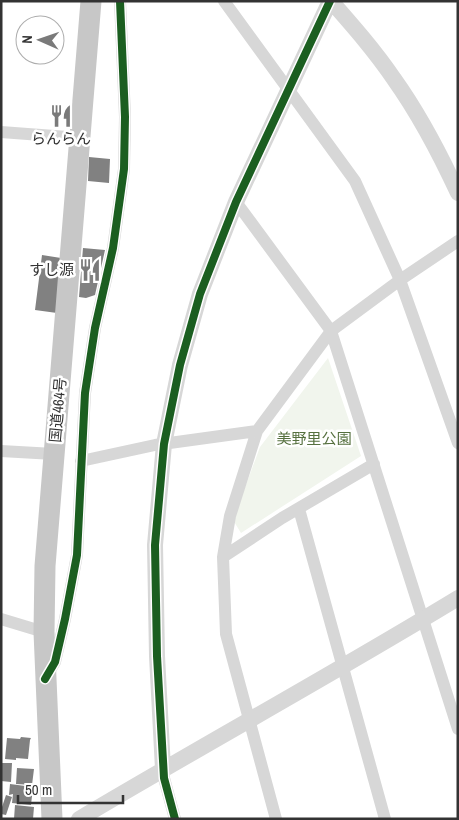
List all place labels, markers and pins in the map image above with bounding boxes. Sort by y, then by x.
restaurant icon: らんらん [48,103,74,129]
place label: らんらん [31,128,91,149]
restaurant icon: すし源 [77,257,103,283]
place label: すし源 [29,259,74,280]

